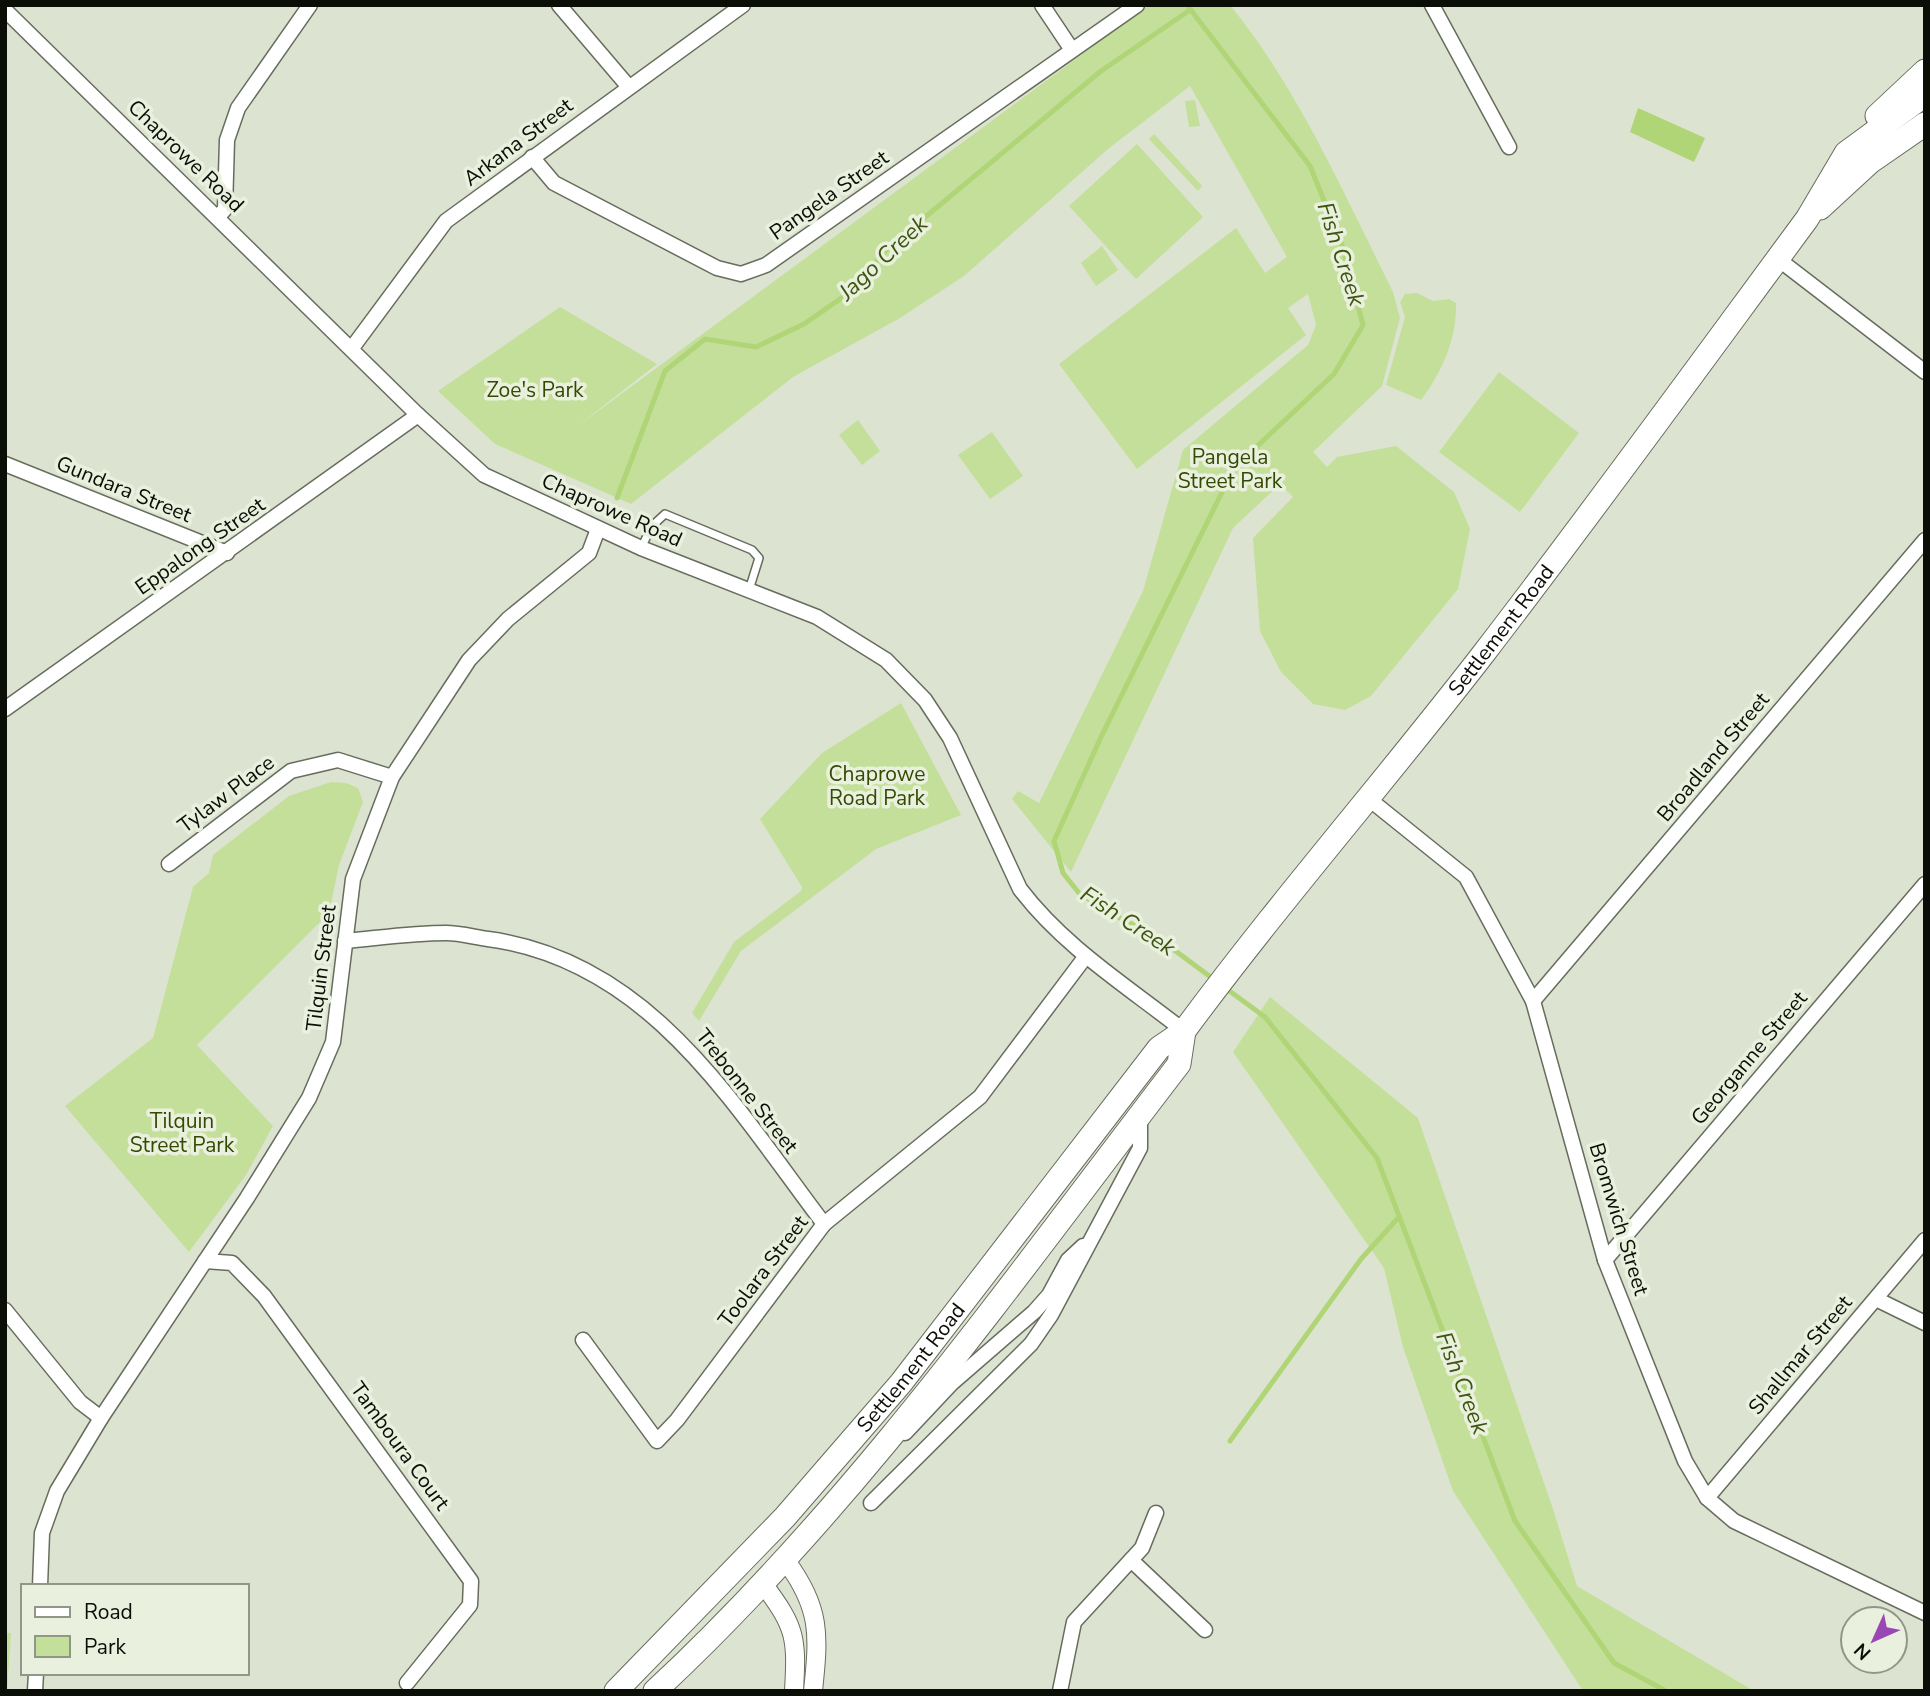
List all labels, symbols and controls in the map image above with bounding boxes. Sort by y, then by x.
street label: Arkana Street [458,91,579,192]
street label: Chaprowe Road [122,93,250,219]
street label: Pangela Street [764,143,895,246]
water label: Fish Creek [1310,198,1373,310]
water label: Jago Creek [831,208,935,308]
park label: Zoe's Park [487,376,584,404]
park label: Pangela Street Park [1178,443,1283,495]
street label: Gundara Street [52,449,196,529]
street label: Chaprowe Road [537,466,687,554]
street label: Eppalong Street [129,490,271,601]
street label: Settlement Road [1442,559,1560,702]
street label: Broadland Street [1651,686,1776,828]
street label: Tylaw Place [172,749,280,839]
park label: Chaprowe Road Park [828,760,926,812]
water label: Fish Creek [1074,879,1182,964]
street label: Tilquin Street [299,903,343,1033]
street label: Georganne Street [1685,985,1814,1131]
street label: Trebonne Street [689,1023,805,1160]
park label: Tilquin Street Park [130,1107,235,1159]
street label: Bromwich Street [1583,1139,1656,1299]
street label: Toolara Street [712,1209,815,1333]
street label: Shallmar Street [1742,1289,1859,1421]
street label: Settlement Road [850,1297,972,1438]
water label: Fish Creek [1428,1327,1496,1439]
street label: Tamboura Court [344,1376,456,1516]
legend [21,1584,248,1675]
text: Road [84,1598,133,1626]
north arrow [1839,1605,1909,1675]
text: Park [84,1633,126,1661]
text: N [1848,1637,1877,1666]

